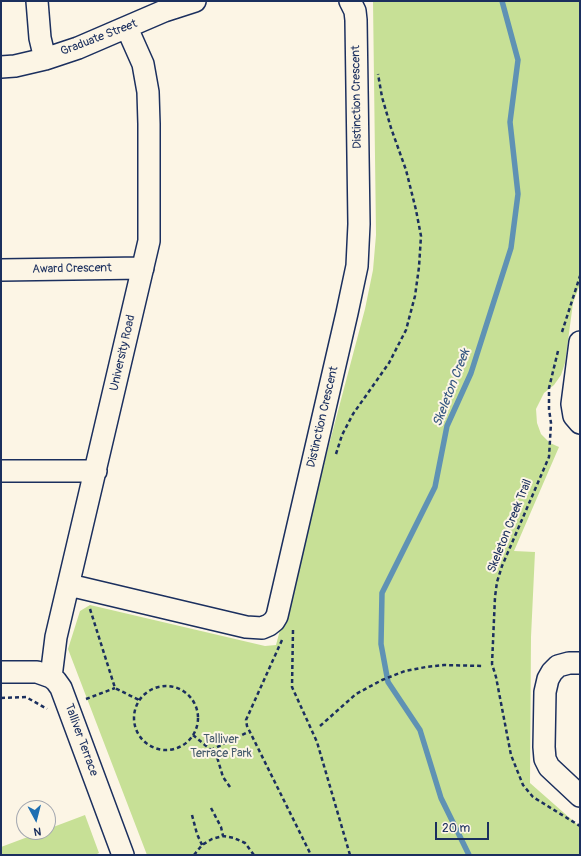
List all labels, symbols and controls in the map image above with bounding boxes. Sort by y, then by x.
street label: Graduate Street [59,17,139,59]
street label: Distinction Crescent [349,45,365,149]
street label: Award Crescent [32,261,112,277]
street label: University Road [107,314,139,392]
water label: Skeleton Creek [430,347,474,429]
street label: Distinction Crescent [304,365,342,469]
street label: Skeleton Creek Trail [485,477,535,575]
street label: Talliver Terrace [61,702,101,778]
park label: Talliver Terrace Park [190,733,252,761]
north arrow [16,800,56,840]
scale bar [437,814,491,840]
text: 20 m [442,821,470,836]
text: N [33,825,42,838]

